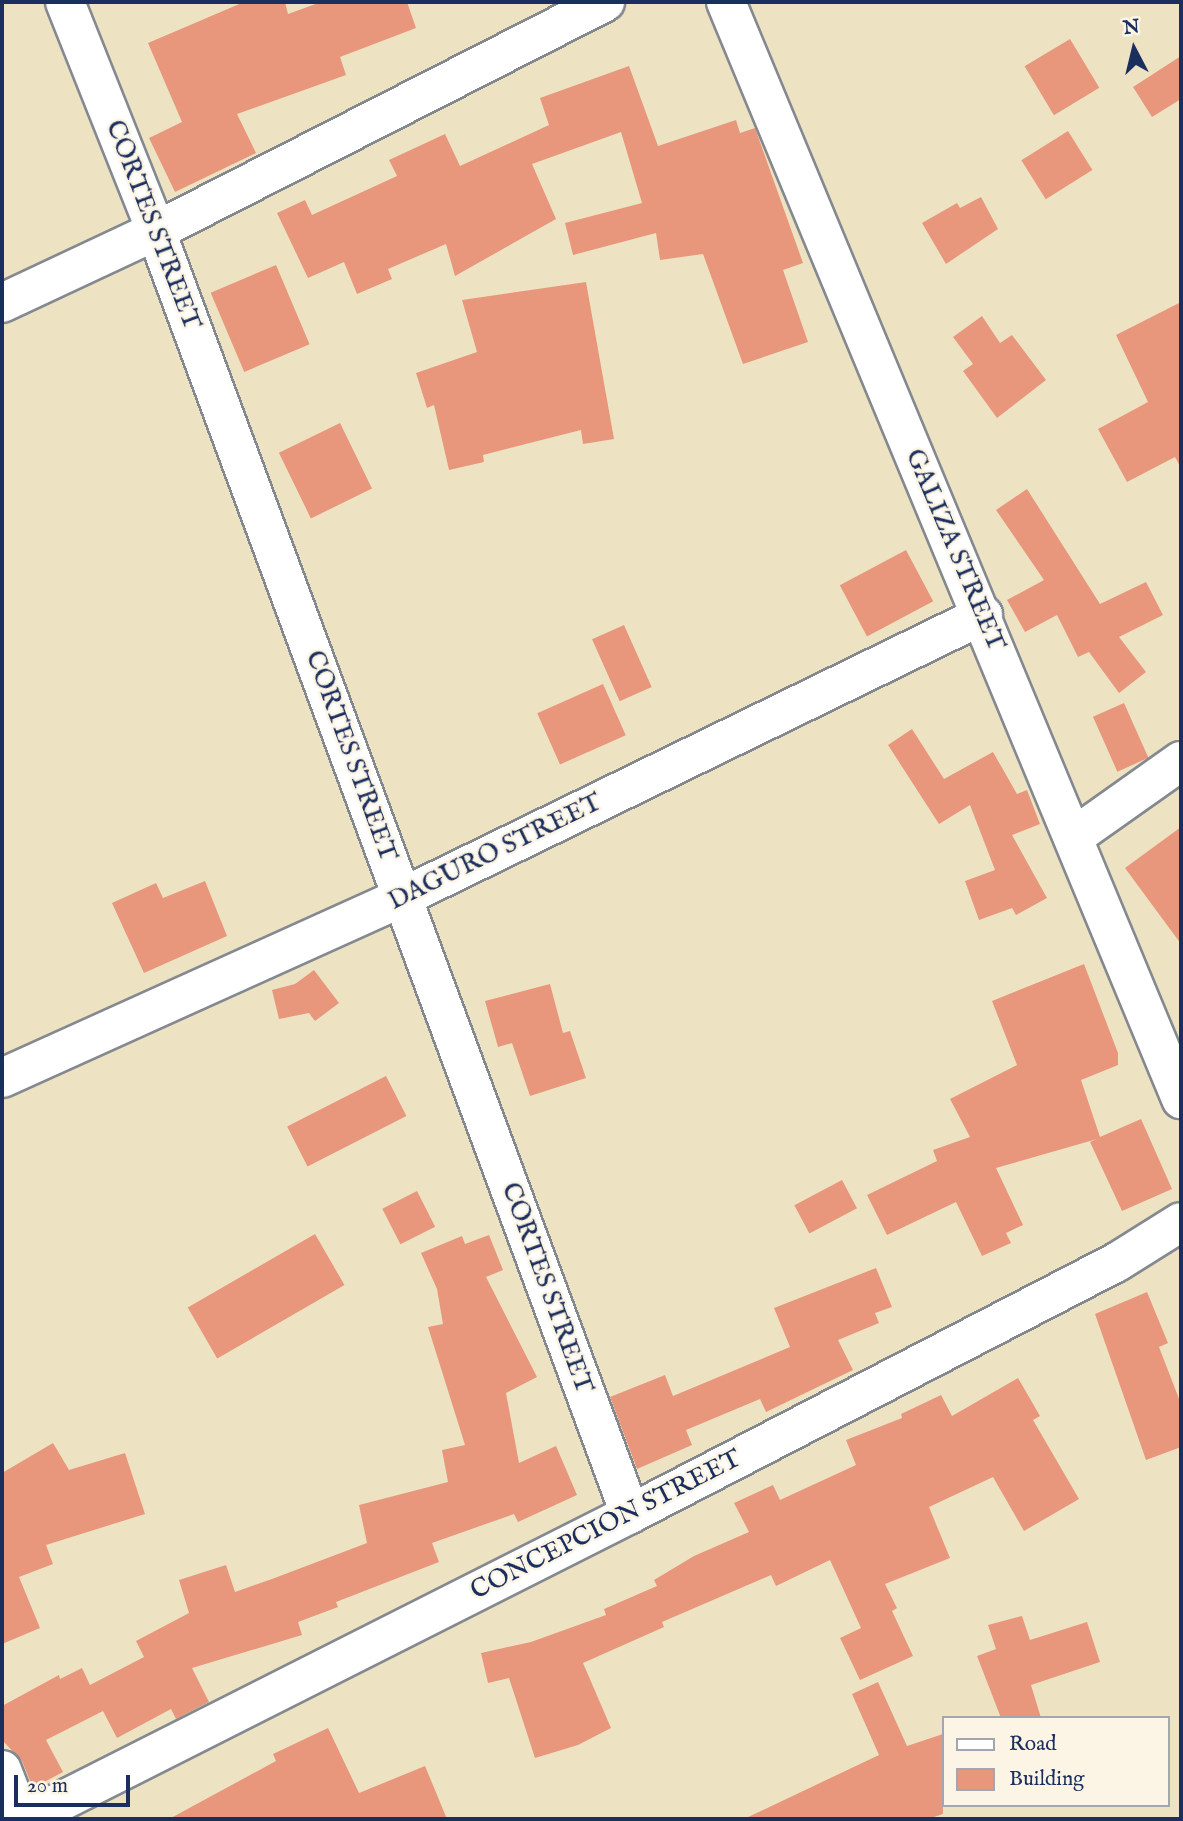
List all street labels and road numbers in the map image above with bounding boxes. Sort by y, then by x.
street label: CORTES STREET [99,116,207,334]
street label: GALIZA STREET [898,444,1012,656]
street label: CORTES STREET [298,646,404,866]
street label: DAGURO STREET [383,787,607,917]
street label: CORTES STREET [494,1178,600,1398]
street label: CONCEPCION STREET [466,1443,746,1607]

